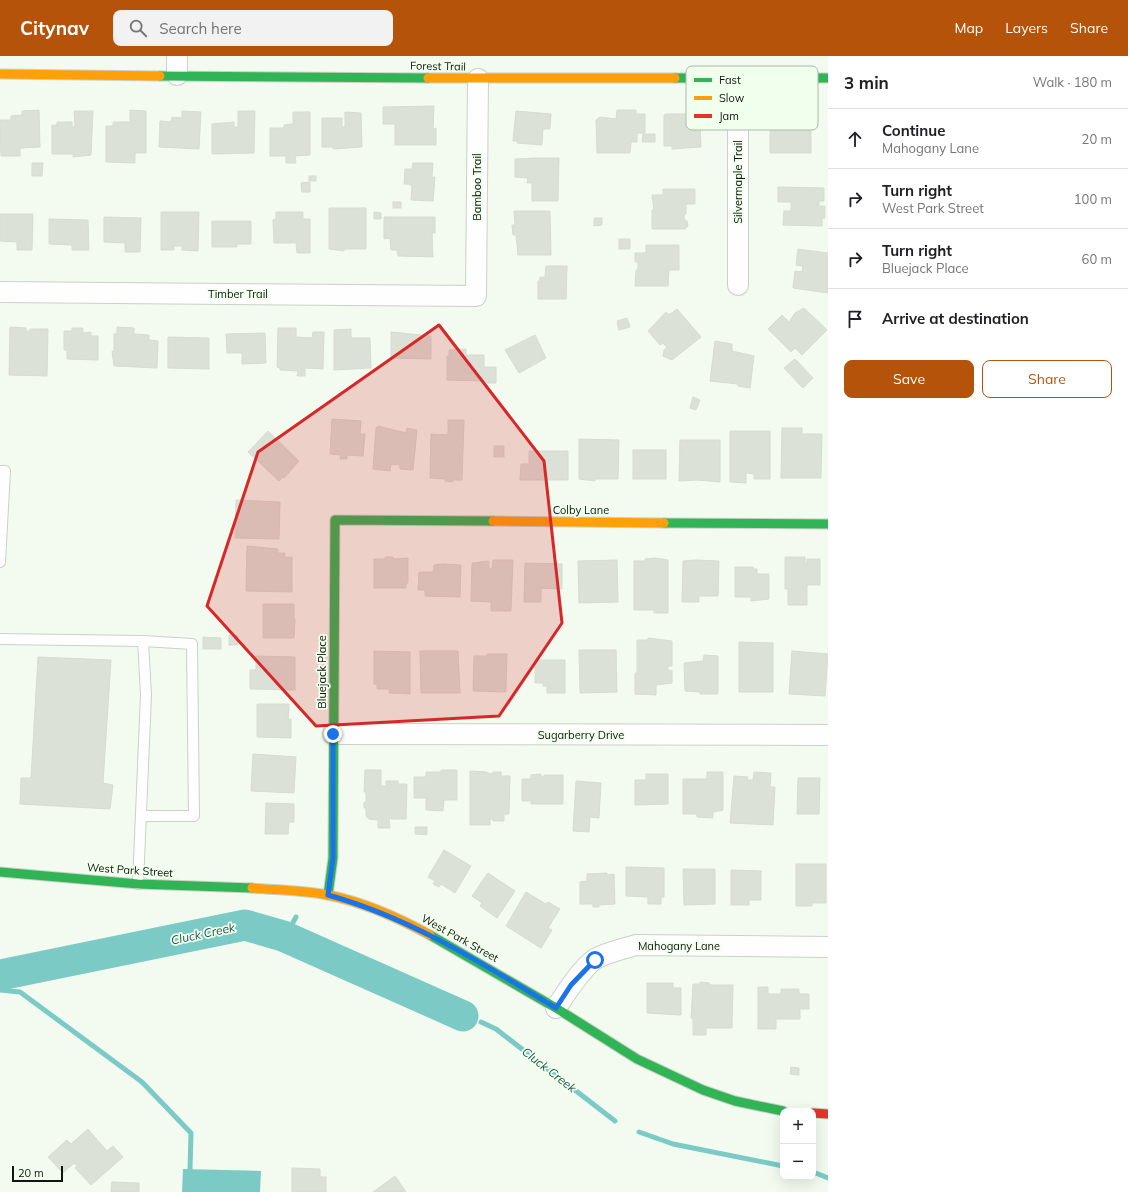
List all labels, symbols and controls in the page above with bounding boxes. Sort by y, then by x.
search box [113,10,393,46]
text: Citynav [20,16,89,40]
icon: search [127,17,149,39]
text: Search here [159,19,242,38]
text: Map [954,19,983,37]
text: Layers [1005,19,1048,37]
text: Share [1070,19,1108,37]
street label: Forest Trail [410,59,466,73]
legend [686,66,818,130]
text: 3 min [844,72,889,93]
text: Fast [719,73,741,87]
text: Walk · 180 m [1033,74,1112,90]
text: Slow [719,91,745,105]
text: Jam [719,109,739,123]
text: Continue [882,121,945,140]
icon: ahead [844,128,866,150]
text: 20 m [1082,131,1112,147]
street label: Silvermaple Trail [731,140,745,224]
text: Mahogany Lane [882,140,979,156]
street label: Bamboo Trail [470,153,484,221]
text: Turn right [882,181,952,200]
icon: right [844,188,866,210]
text: 100 m [1074,191,1112,207]
text: West Park Street [882,200,984,216]
text: Turn right [882,241,952,260]
icon: right [844,248,866,270]
text: 60 m [1082,251,1112,267]
text: Bluejack Place [882,260,969,276]
street label: Timber Trail [208,287,268,301]
icon: arrive [844,308,866,330]
text: Arrive at destination [882,309,1029,328]
button: Save [844,360,974,398]
button: Share [982,360,1112,398]
street label: Colby Lane [553,503,609,517]
street label: Bluejack Place [315,635,329,709]
route end [324,725,342,743]
street label: Sugarberry Drive [538,728,624,742]
street label: West Park Street [87,860,174,880]
street label: West Park Street [419,911,501,965]
water label: Cluck Creek [170,919,237,948]
street label: Mahogany Lane [638,939,720,953]
route start [586,951,604,969]
water label: Cluck Creek [519,1044,580,1096]
map controls [780,1108,816,1180]
button: + [780,1108,816,1144]
button: − [780,1144,816,1180]
scale bar [12,1164,63,1183]
text: 20 m [18,1166,44,1180]

